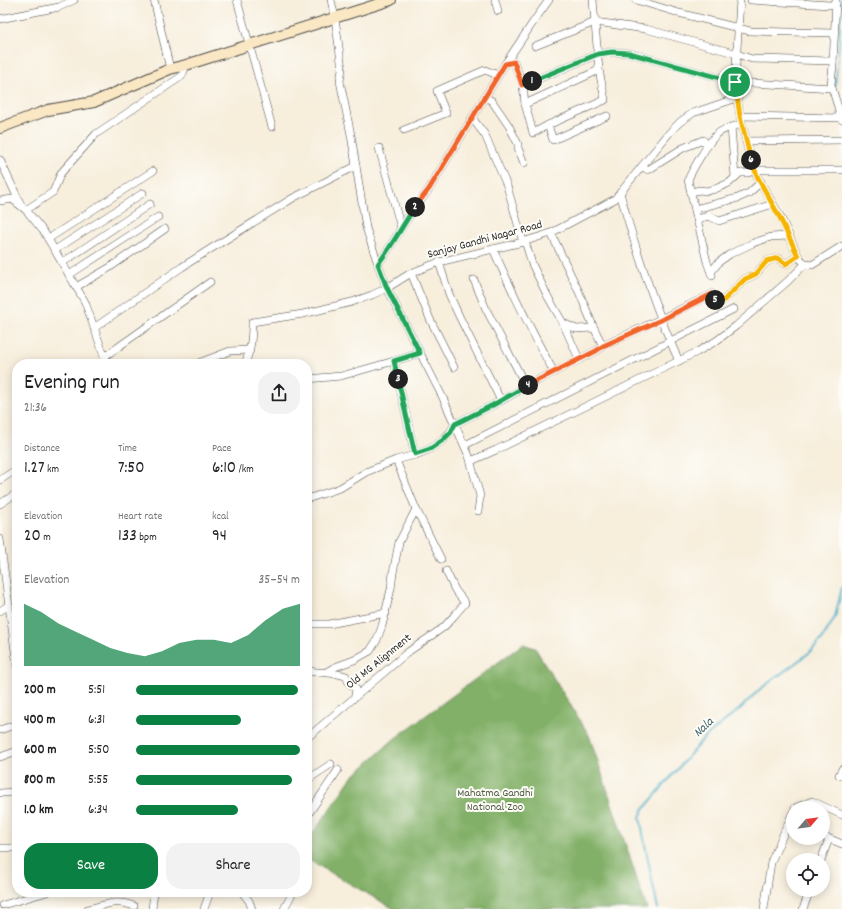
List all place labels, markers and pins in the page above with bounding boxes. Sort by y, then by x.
pin [718,65,752,99]
pin: 1 [522,71,542,91]
pin: 6 [741,150,761,170]
pin: 2 [405,197,425,217]
pin: 5 [705,290,725,310]
pin: 3 [388,369,408,389]
pin: 4 [518,375,538,395]

